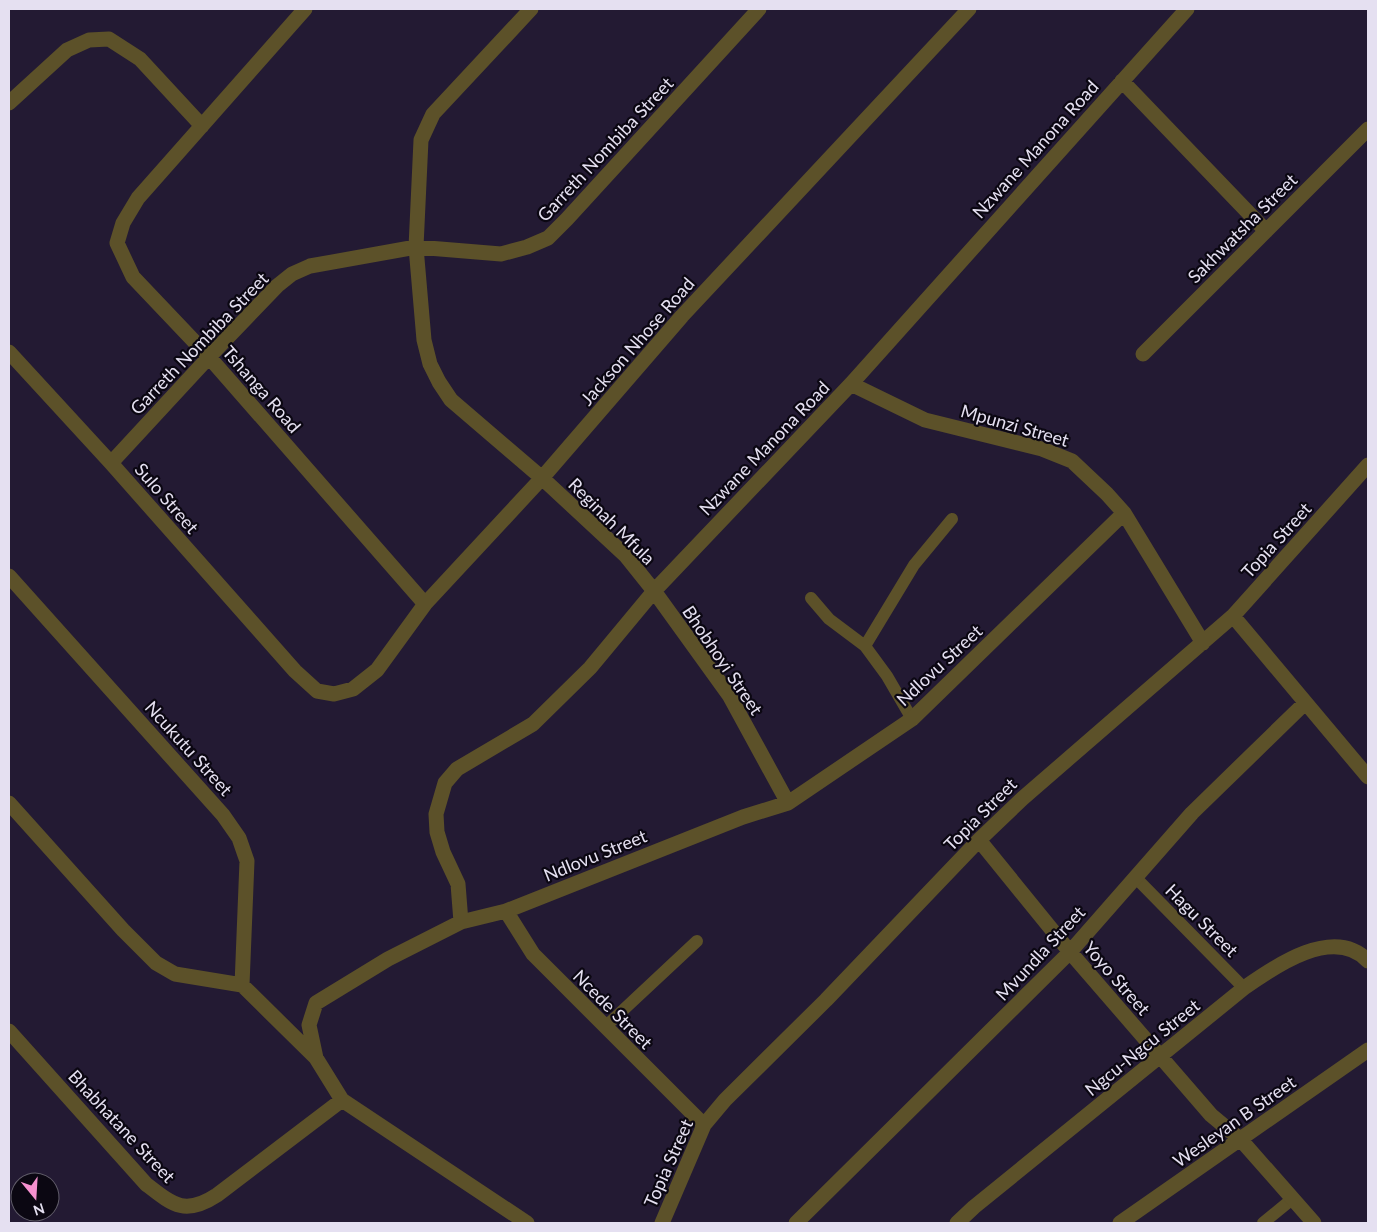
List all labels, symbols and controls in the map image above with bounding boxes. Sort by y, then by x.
street label: Garreth Nombiba Street [532,72,678,226]
street label: Nzwane Manona Road [967,76,1103,222]
street label: Sakhwatsha Street [1183,168,1302,287]
street label: Garreth Nombiba Street [125,267,273,419]
street label: Jackson Nhose Road [575,273,699,409]
street label: Tshanga Road [218,341,306,437]
street label: Nzwane Manona Road [694,376,834,520]
street label: Mpunzi Street [959,399,1072,451]
street label: Sulo Street [130,458,204,538]
street label: Reginah Mfula [564,473,660,569]
street label: Topia Street [1236,497,1316,582]
street label: Bhobhoyi Street [678,601,768,719]
street label: Ndlovu Street [892,619,987,710]
street label: Ncukutu Street [141,696,238,800]
street label: Topia Street [939,773,1021,855]
street label: Ndlovu Street [540,824,650,886]
street label: Hagu Street [1161,879,1243,961]
street label: Mvundla Street [991,901,1090,1005]
street label: Yoyo Street [1079,937,1155,1020]
street label: Ncede Street [569,965,658,1054]
street label: Ngcu-Ngcu Street [1080,994,1204,1100]
street label: Bhabhatane Street [64,1065,180,1187]
street label: Wesleyan B Street [1168,1070,1300,1172]
street label: Topia Street [639,1115,697,1210]
north arrow [10,1172,60,1222]
text: N [31,1200,47,1220]

